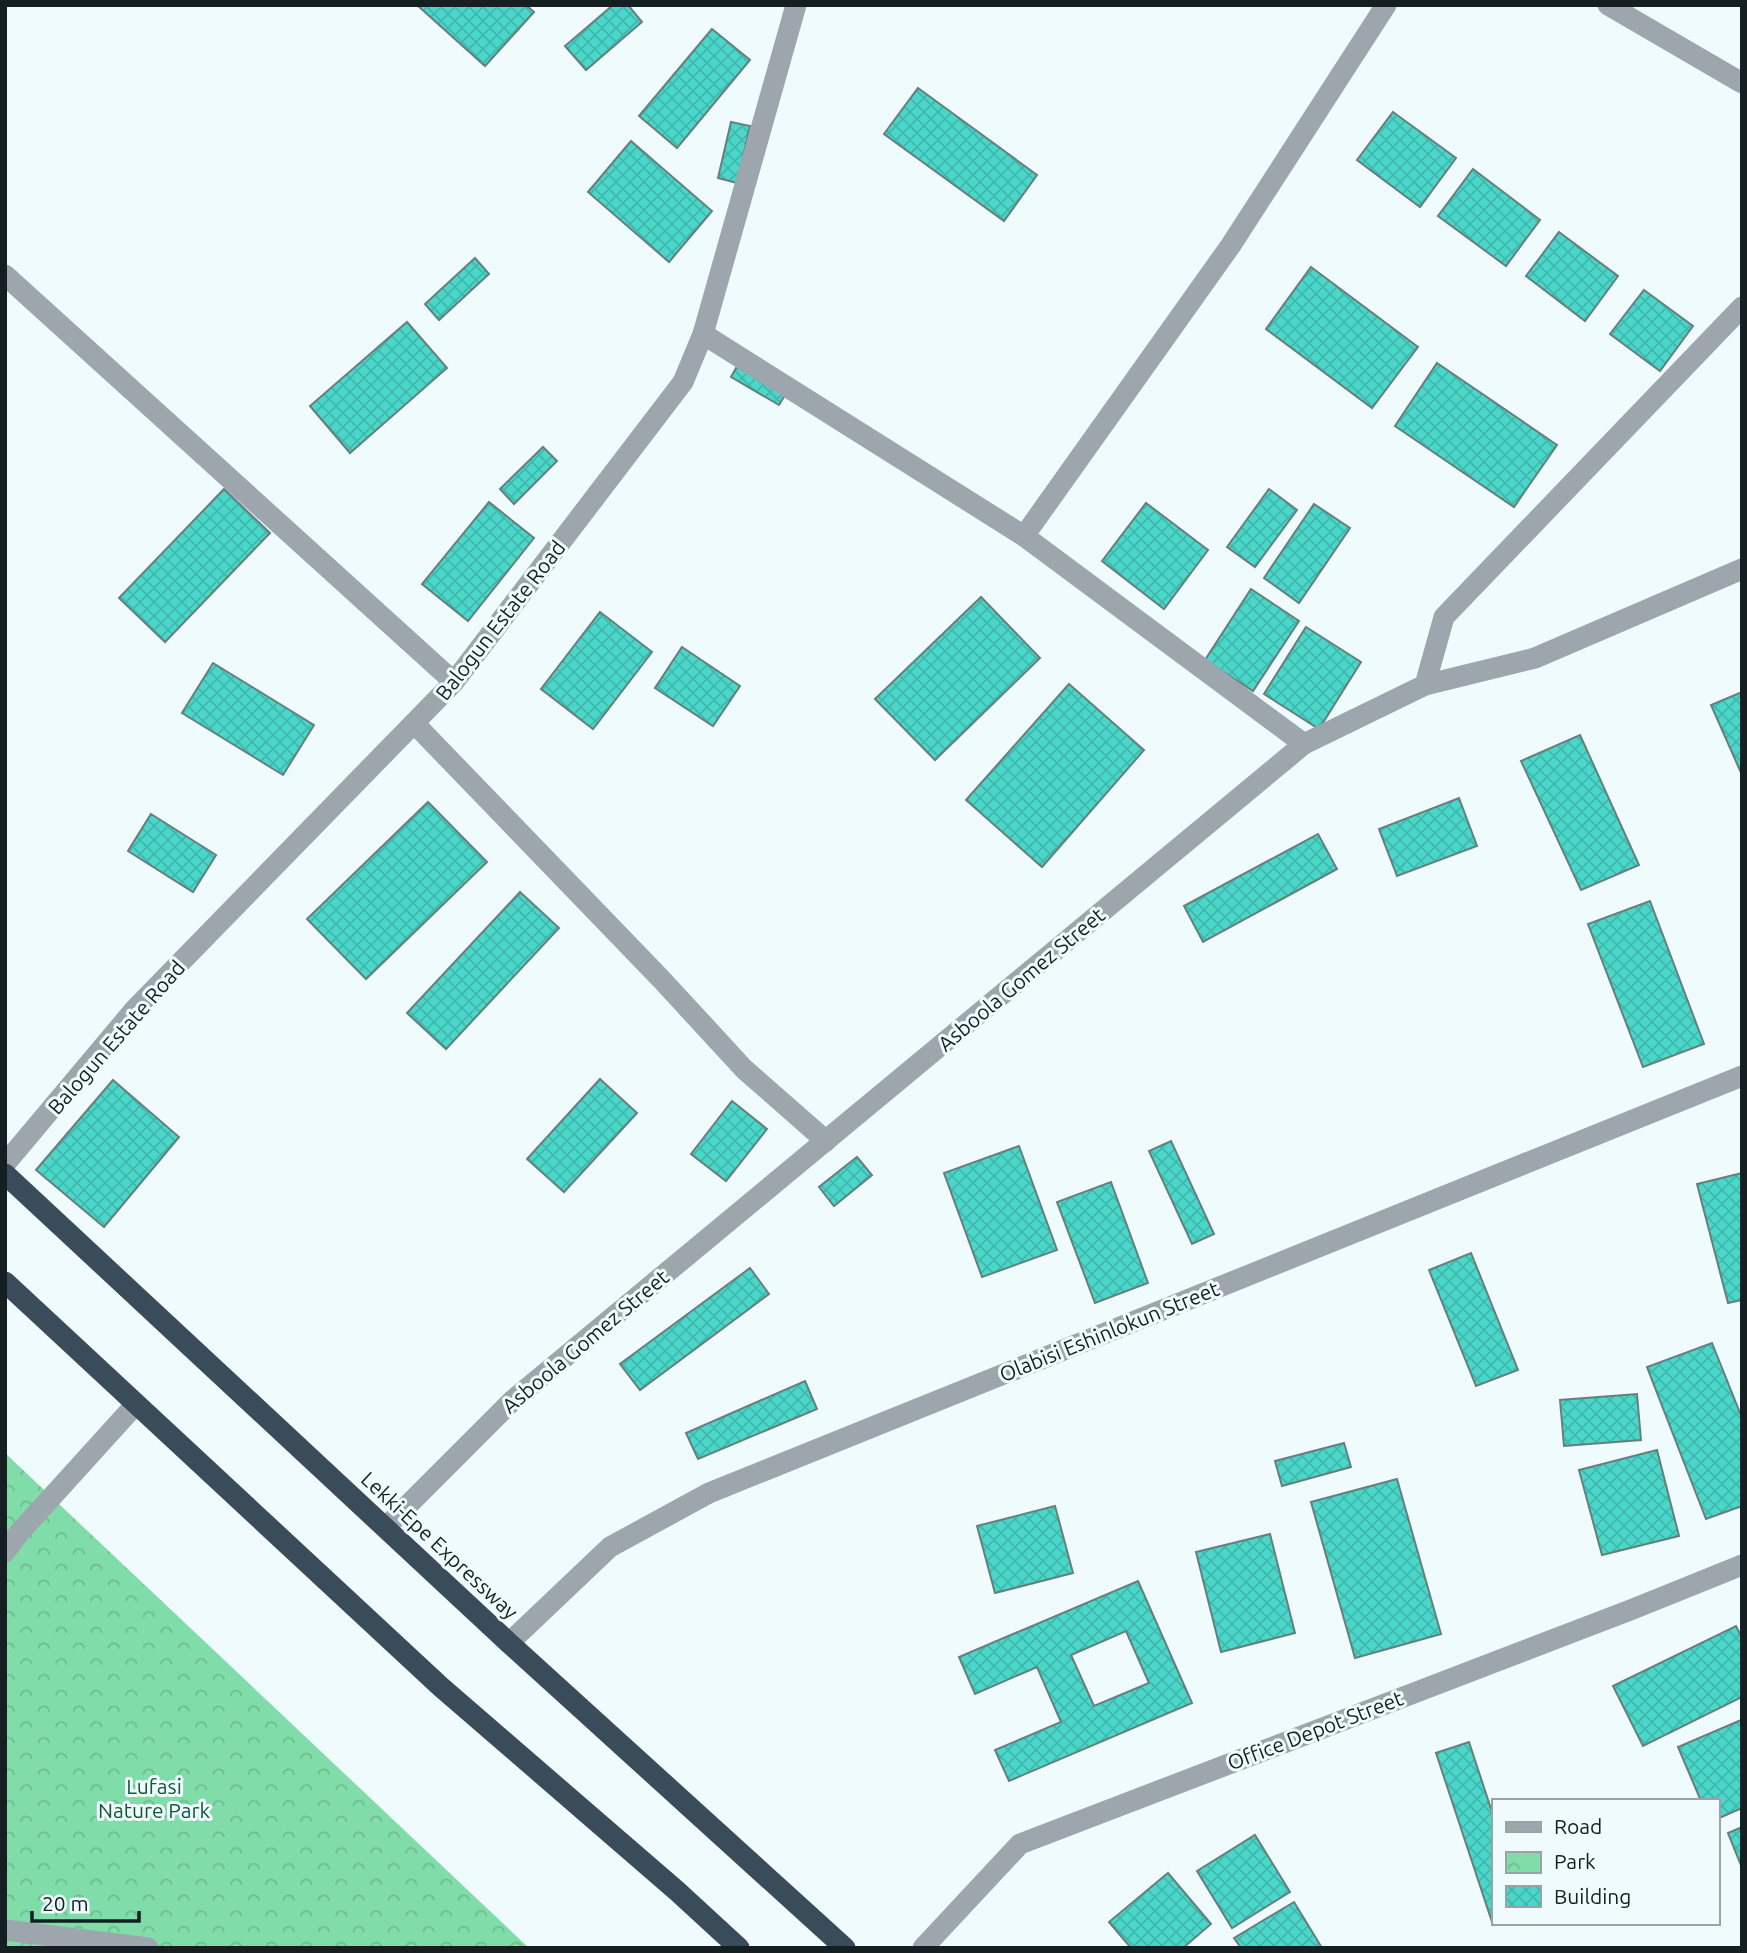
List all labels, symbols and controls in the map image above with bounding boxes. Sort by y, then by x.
street label: Balogun Estate Road [430,536,570,704]
street label: Asboola Gomez Street [933,902,1109,1056]
street label: Balogun Estate Road [43,955,189,1119]
street label: Asboola Gomez Street [497,1264,673,1418]
street label: Olabisi Eshinlokun Street [996,1276,1222,1386]
street label: Lekki-Epe Expressway [357,1466,523,1624]
street label: Office Depot Street [1224,1685,1406,1775]
park label: Lufasi Nature Park [98,1774,210,1822]
legend [1492,1799,1719,1925]
text: Road [1554,1814,1602,1838]
text: Park [1554,1849,1596,1873]
scale bar [32,1880,138,1924]
text: Building [1554,1884,1631,1908]
text: 20 m [42,1891,89,1915]

